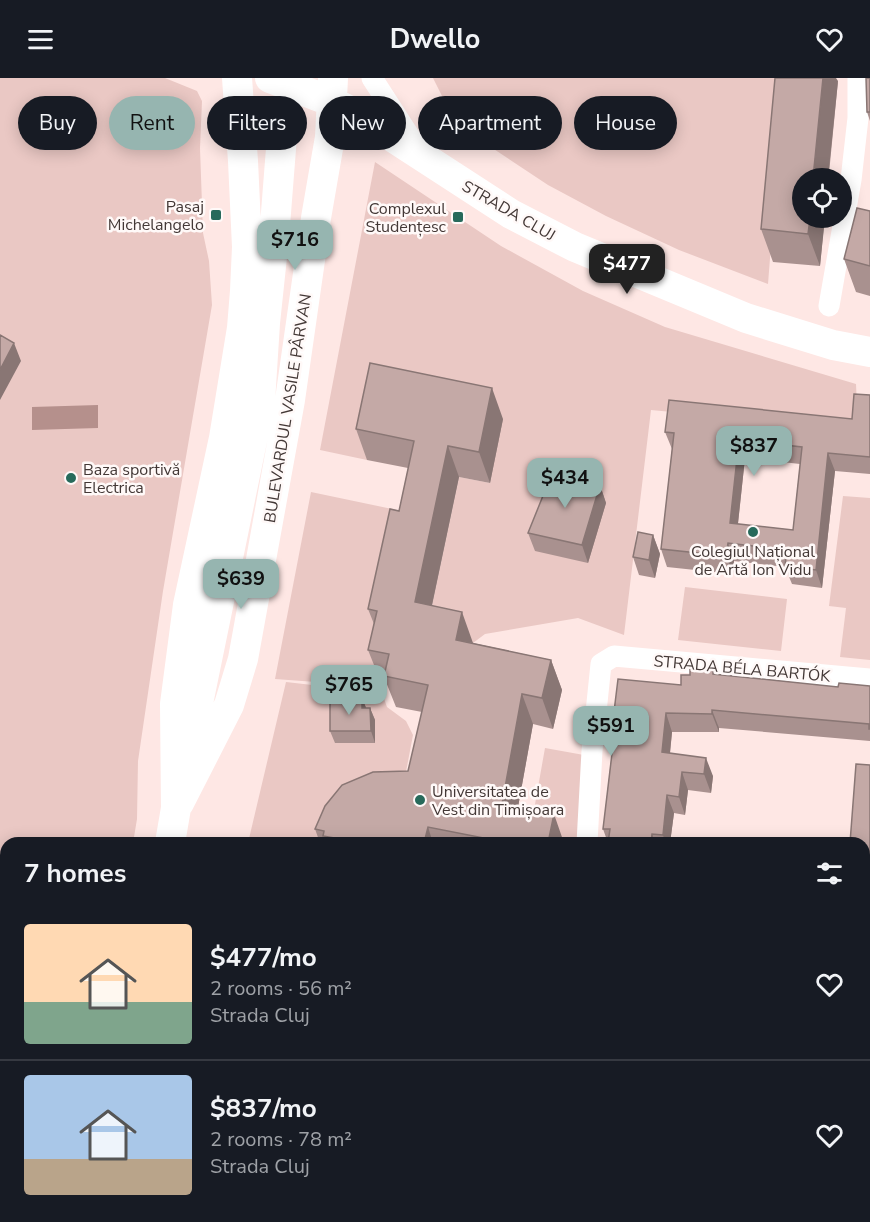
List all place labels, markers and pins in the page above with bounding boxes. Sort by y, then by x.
place label: Pasaj Michelangelo [108,196,204,236]
place label: Complexul Studențesc [366,198,447,238]
marker: Pasaj Michelangelo [209,208,223,222]
marker: Complexul Studențesc [451,210,465,224]
pin: $716 [259,220,331,271]
pin: $477 [591,244,663,295]
pin: $837 [718,426,790,477]
pin: $434 [529,458,601,509]
place label: Baza sportivă Electrica [83,459,180,499]
marker: Baza sportivă Electrica [64,471,78,485]
marker: Colegiul Național de Artă Ion Vidu [746,525,760,539]
place label: Colegiul Național de Artă Ion Vidu [691,541,815,581]
pin: $639 [205,559,277,610]
pin: $765 [313,665,385,716]
pin: $591 [575,706,647,757]
place label: Universitatea de Vest din Timișoara [431,781,564,821]
marker: Universitatea de Vest din Timișoara [413,793,427,807]

